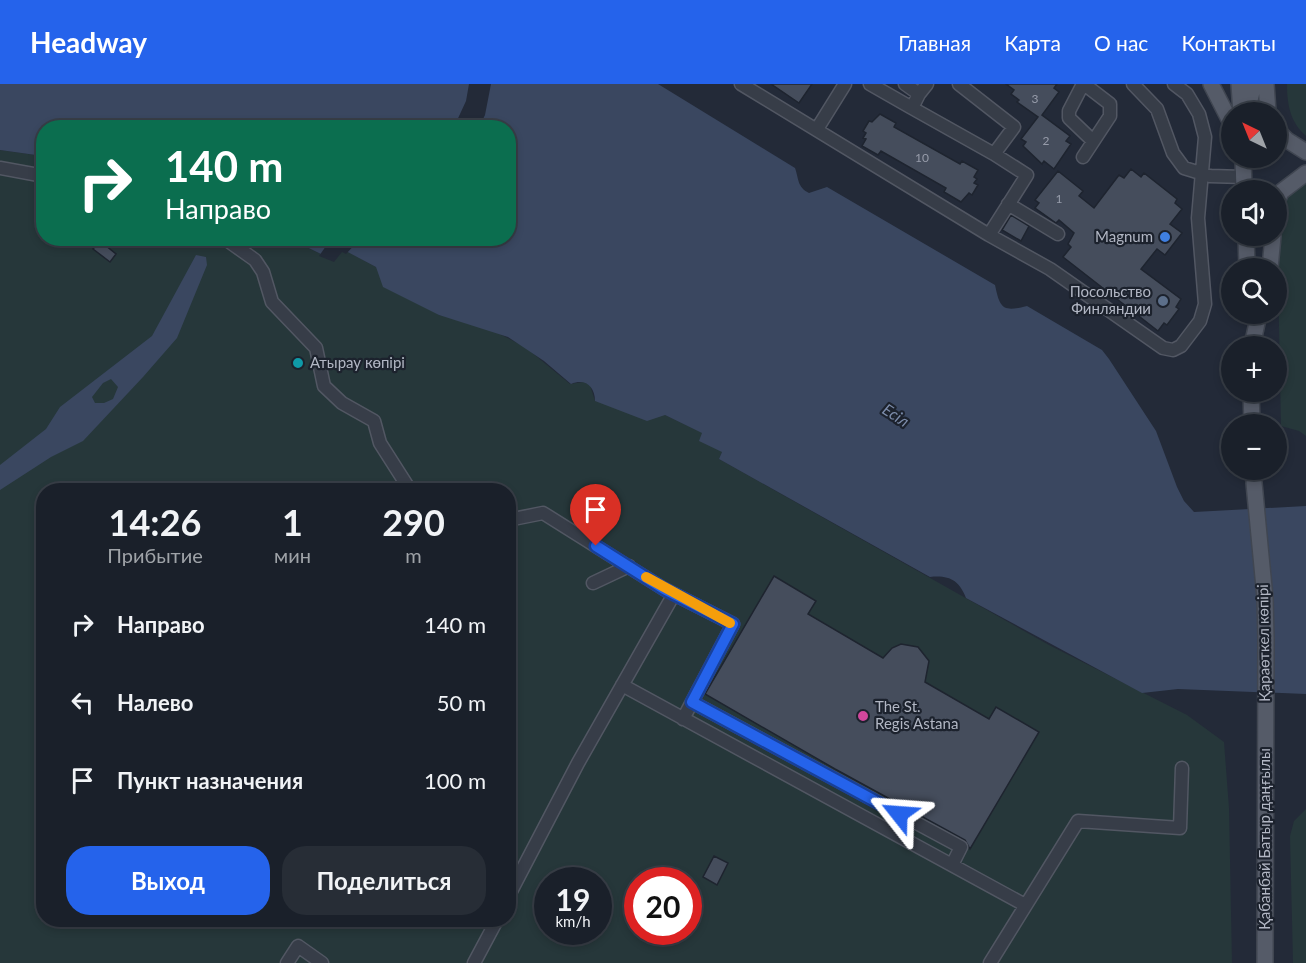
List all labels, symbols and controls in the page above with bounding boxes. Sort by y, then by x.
text: Headway [30,25,147,59]
text: Главная [898,30,971,55]
text: Карта [1004,30,1061,55]
text: О нас [1094,30,1148,55]
text: Контакты [1181,30,1276,55]
house number: 3 [1032,91,1039,106]
north arrow [1221,102,1287,168]
map controls [1221,102,1287,480]
house number: 2 [1043,133,1050,148]
text: 140 m [165,141,283,191]
icon: right [66,144,144,222]
house number: 10 [915,150,929,165]
button: sound [1221,180,1287,246]
house number: 1 [1056,191,1063,206]
text: Направо [165,192,271,225]
place label: Magnum [1095,227,1153,245]
marker: Magnum [1158,230,1172,244]
button: search [1221,258,1287,324]
place label: Посольство Финляндии [1070,282,1151,317]
marker: Посольство Финляндии [1156,294,1170,308]
button: + [1221,336,1287,402]
place label: Атырау көпірі [310,353,405,371]
marker: Атырау көпірі [291,356,305,370]
water label: Есіл [879,399,913,430]
button: − [1221,414,1287,480]
pin [570,484,621,546]
icon: arrive [579,493,612,526]
text: 14:26 [109,500,201,544]
text: 1 [282,500,303,544]
text: 290 [382,500,445,544]
text: Прибытие [107,543,203,567]
text: мин [274,543,311,567]
text: m [405,543,422,567]
street label: Қараөткел көпірі [1253,584,1273,702]
icon: right [66,608,99,641]
text: Направо [117,611,205,638]
text: 140 m [424,611,486,638]
icon: left [66,686,99,719]
text: Налево [117,689,193,716]
text: 50 m [437,689,486,716]
place label: The St. Regis Astana [875,697,958,732]
marker: The St. Regis Astana [856,709,870,723]
street label: Қабанбай Батыр даңғылы [1255,748,1273,930]
icon: arrive [66,764,99,797]
text: Пункт назначения [117,767,303,794]
text: 100 m [424,767,486,794]
position arrow [867,782,931,846]
button: Выход [66,846,270,915]
button: Поделиться [282,846,486,915]
speed limit sign: 20 [624,867,702,945]
text: 19 [556,881,590,917]
text: km/h [555,912,591,930]

